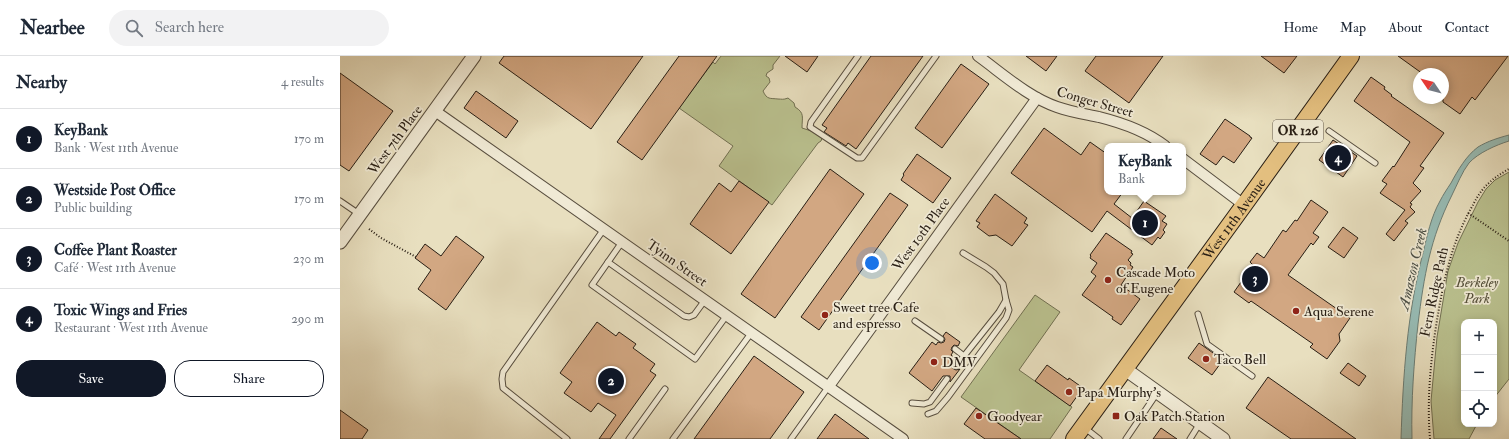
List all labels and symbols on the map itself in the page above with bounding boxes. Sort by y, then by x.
north arrow [1413,68,1449,104]
street label: Conger Street [1055,83,1136,121]
street label: West 7th Place [364,102,426,179]
road number: OR 126 [1273,120,1323,142]
pin: 4 [1325,143,1351,173]
street label: West 11th Avenue [1198,175,1269,264]
street label: West 10th Place [888,194,954,275]
pin: 1 [1132,208,1158,238]
water label: Amazon Creek [1394,226,1432,314]
street label: Tyinn Street [643,236,711,291]
street label: Fern Ridge Path [1416,245,1452,338]
your location [862,253,882,273]
place label: Cascade Moto of Eugene [1116,264,1195,297]
pin: 3 [1242,264,1268,294]
park label: Berkeley Park [1455,274,1498,307]
marker: Cascade Moto of Eugene [1103,275,1113,285]
place label: Sweet tree Cafe and espresso [833,299,919,333]
place label: Aqua Serene [1303,303,1374,320]
marker: Aqua Serene [1291,306,1301,316]
marker: Sweet tree Cafe and espresso [820,310,830,320]
place label: Taco Bell [1214,351,1266,368]
place label: DMV [942,354,978,371]
marker: Taco Bell [1201,354,1211,364]
marker: DMV [929,357,939,367]
pin: 2 [598,366,624,396]
place label: Papa Murphy's [1077,384,1161,402]
marker: Papa Murphy's [1064,387,1074,397]
place label: Goodyear [987,408,1043,426]
place label: Oak Patch Station [1124,408,1225,425]
marker: Goodyear [974,411,984,421]
marker: Oak Patch Station [1111,411,1121,421]

